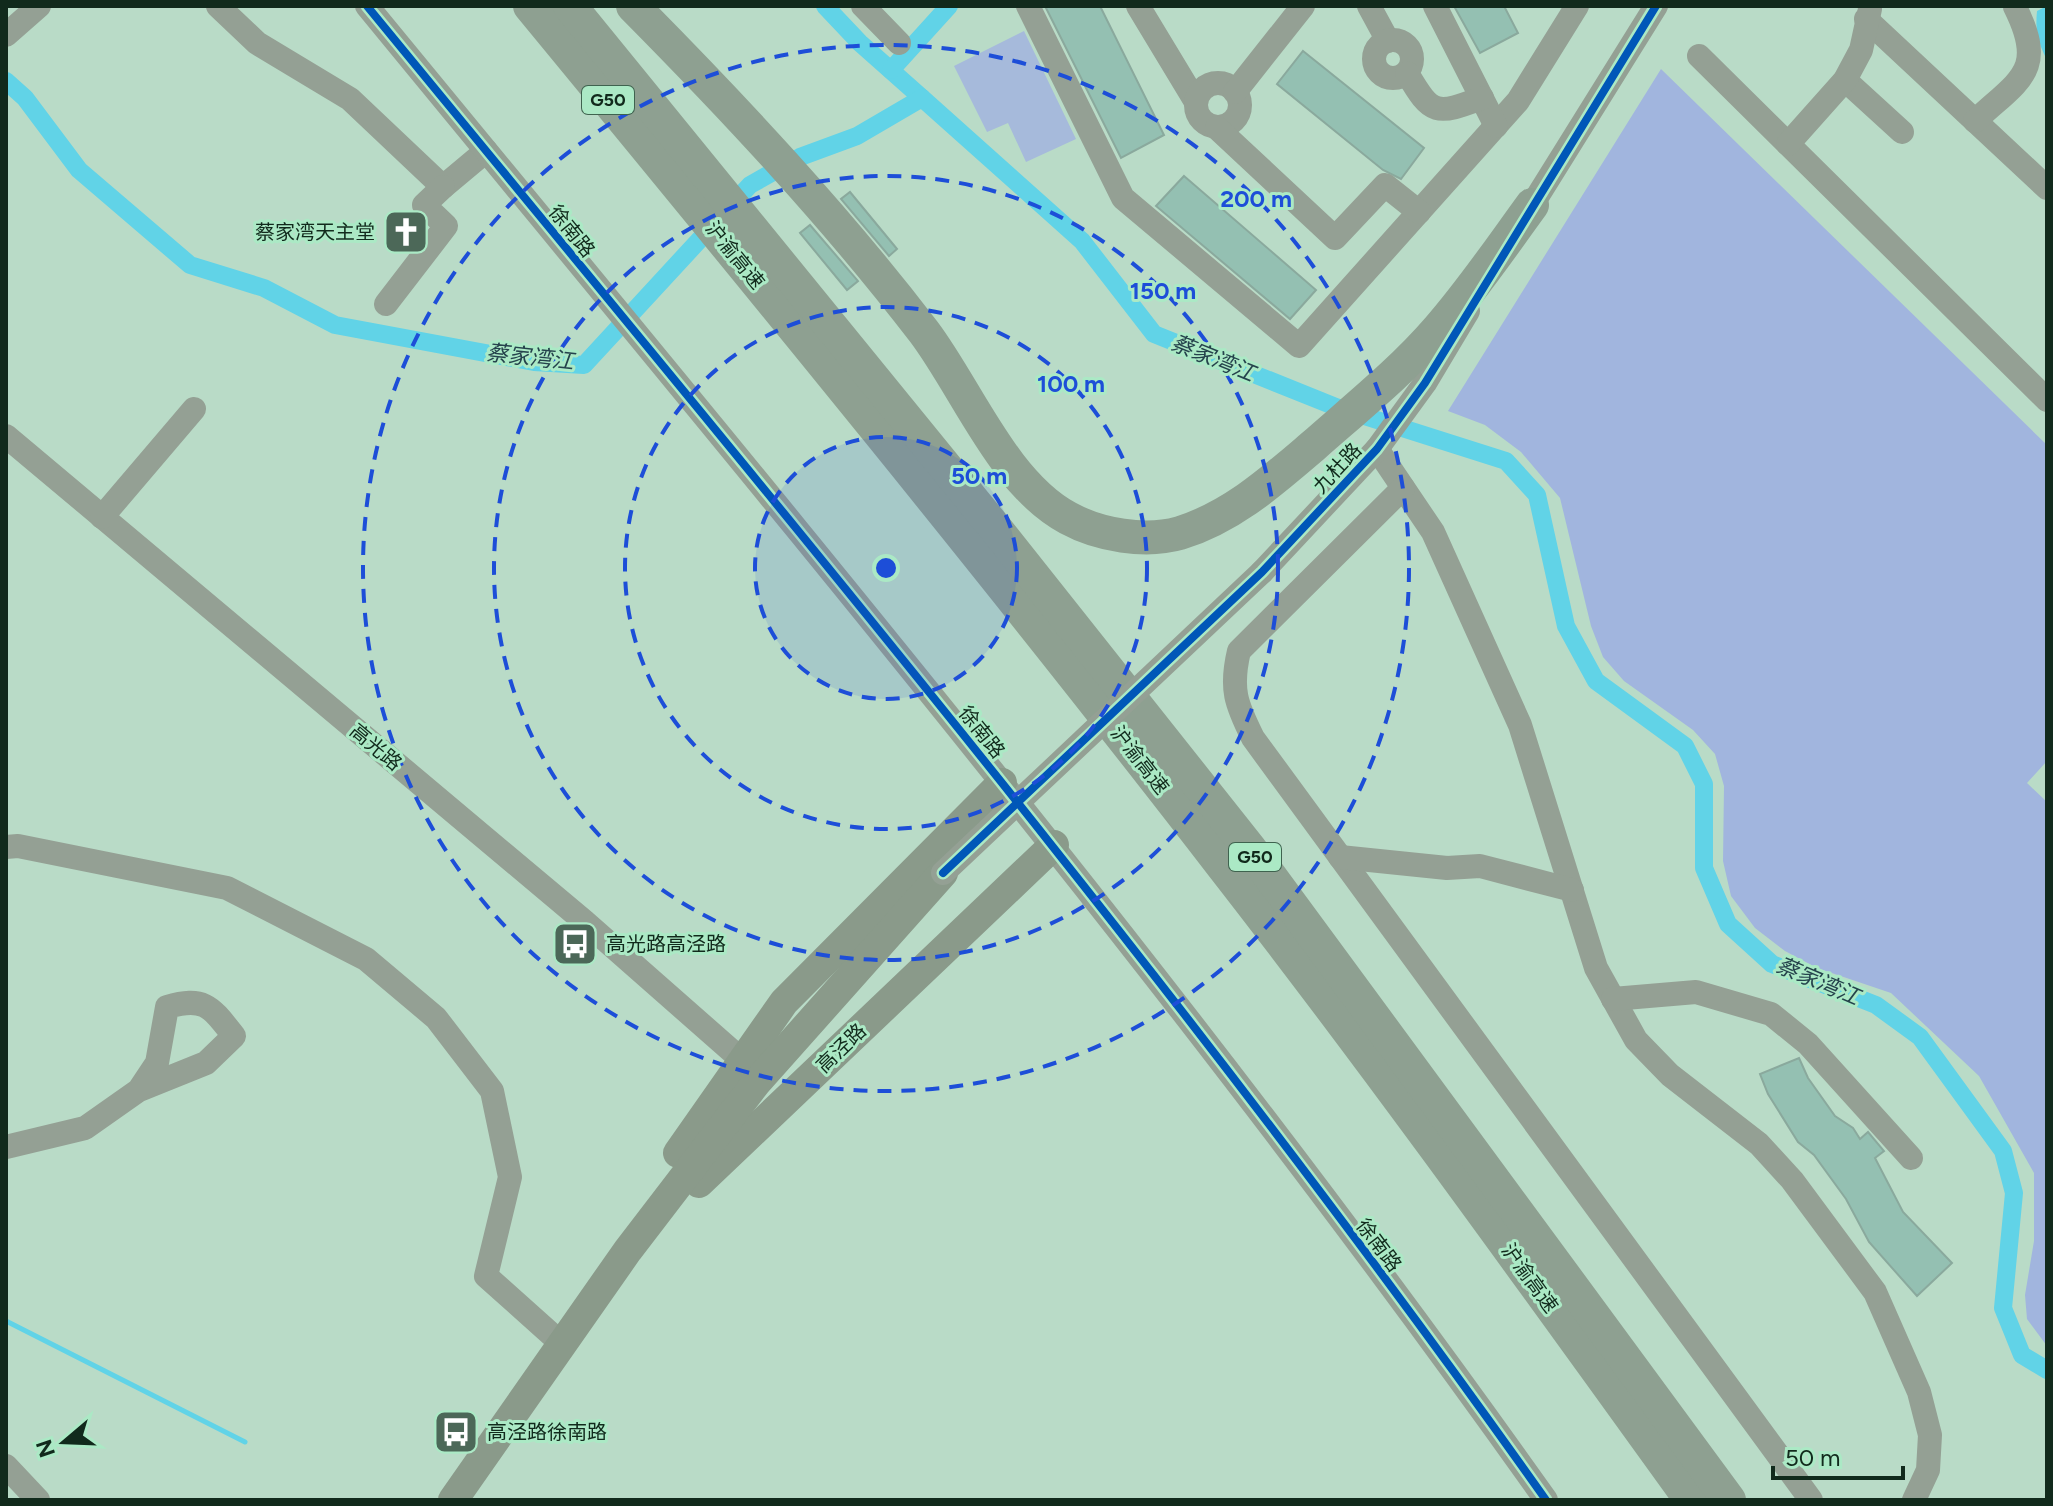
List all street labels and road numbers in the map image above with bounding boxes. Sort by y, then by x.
road number: G50 [582,86,634,114]
street label: 徐南路 [544,200,600,262]
street label: 沪渝高速 [701,216,769,294]
street label: 九杜路 [1308,438,1366,498]
street label: 徐南路 [954,701,1010,763]
street label: 高光路 [345,719,407,775]
street label: 沪渝高速 [1106,721,1174,799]
road number: G50 [1229,843,1281,871]
street label: 高泾路 [811,1019,871,1077]
street label: 徐南路 [1351,1214,1407,1276]
street label: 沪渝高速 [1497,1239,1563,1317]

